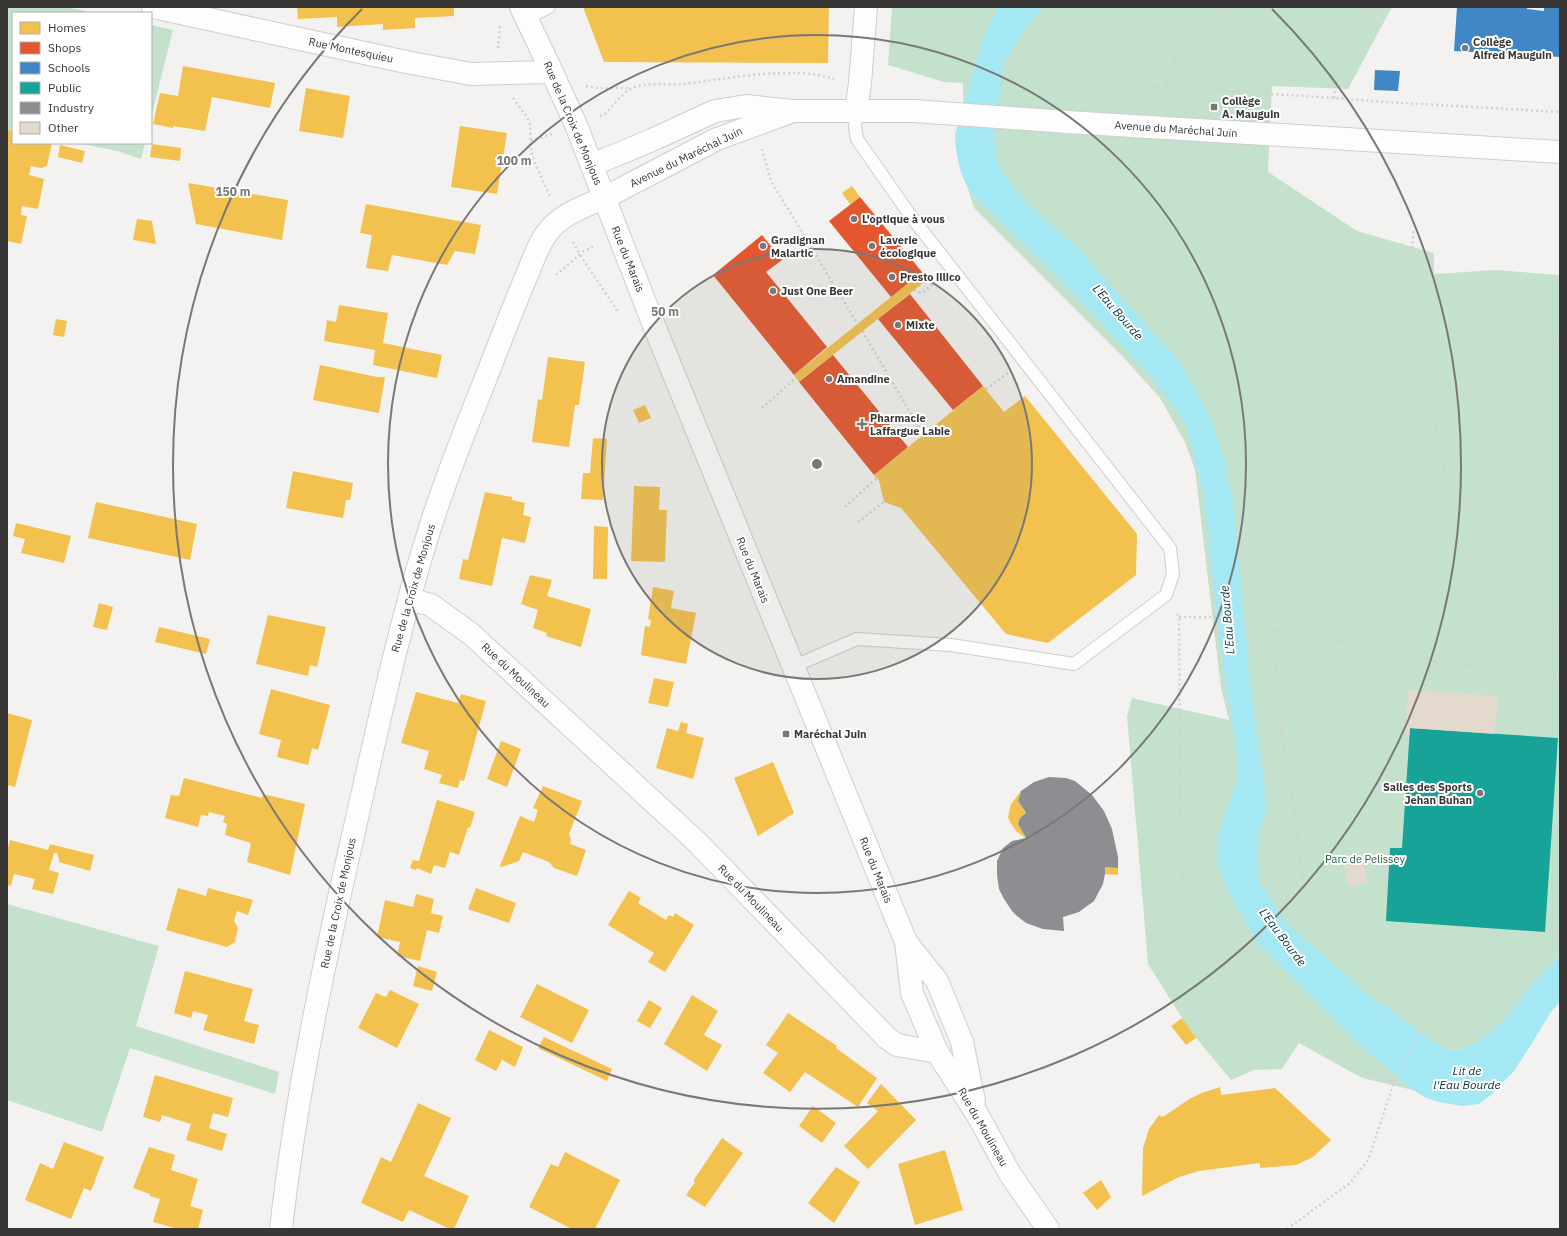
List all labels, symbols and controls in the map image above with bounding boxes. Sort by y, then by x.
legend [12,12,152,144]
text: Homes [48,20,86,35]
street label: Rue Montesquieu [307,34,395,66]
place label: Collège Alfred Mauguin [1473,35,1552,62]
text: Shops [48,40,81,55]
marker: Collège Alfred Mauguin [1460,43,1470,53]
street label: Rue de la Croix de Monjous [541,59,605,187]
text: Schools [48,60,91,75]
text: Public [48,80,81,95]
place label: Collège A. Mauguin [1222,94,1280,121]
text: Industry [48,100,94,115]
marker: Collège A. Mauguin [1209,102,1219,112]
street label: Avenue du Maréchal Juin [1114,118,1238,140]
text: Other [48,120,79,135]
street label: Avenue du Maréchal Juin [627,124,745,190]
text: 100 m [496,153,532,168]
text: 150 m [215,184,251,199]
place label: L'optique à vous [862,212,945,226]
marker: L'optique à vous [849,214,859,224]
street label: Rue du Marais [608,224,648,294]
place label: Gradignan Malartic [771,233,825,260]
place label: Laverie écologique [880,233,936,260]
marker: Gradignan Malartic [758,241,768,251]
marker: Laverie écologique [867,241,877,251]
place label: Presto illico [900,270,961,284]
marker: Presto illico [887,272,897,282]
water label: L'Eau Bourde [1090,281,1146,343]
place label: Just One Beer [781,284,854,298]
marker: Just One Beer [768,286,778,296]
text: 50 m [651,304,679,319]
place label: Mixte [906,318,935,332]
marker: Mixte [893,320,903,330]
place label: Amandine [837,372,890,386]
marker: Amandine [824,374,834,384]
place label: Pharmacie Laffargue Labie [870,411,950,438]
marker: Pharmacie Laffargue Labie [857,419,867,429]
centre of rings [810,457,824,471]
street label: Rue de la Croix de Monjous [388,522,438,654]
street label: Rue du Marais [733,535,773,605]
water label: L'Eau Bourde [1217,585,1237,655]
street label: Rue du Moulineau [479,640,553,710]
place label: Maréchal Juin [794,727,867,741]
marker: Maréchal Juin [781,729,791,739]
place label: Salles des Sports Jehan Buhan [1383,780,1472,807]
marker: Salles des Sports Jehan Buhan [1475,788,1485,798]
street label: Rue du Marais [856,835,896,905]
street label: Rue de la Croix de Monjous [317,836,359,970]
park label: Parc de Pelissey [1325,852,1405,866]
street label: Rue du Moulineau [715,861,787,935]
water label: L'Eau Bourde [1256,905,1310,969]
water label: Lit de l'Eau Bourde [1433,1063,1501,1092]
street label: Rue du Moulineau [955,1085,1011,1169]

